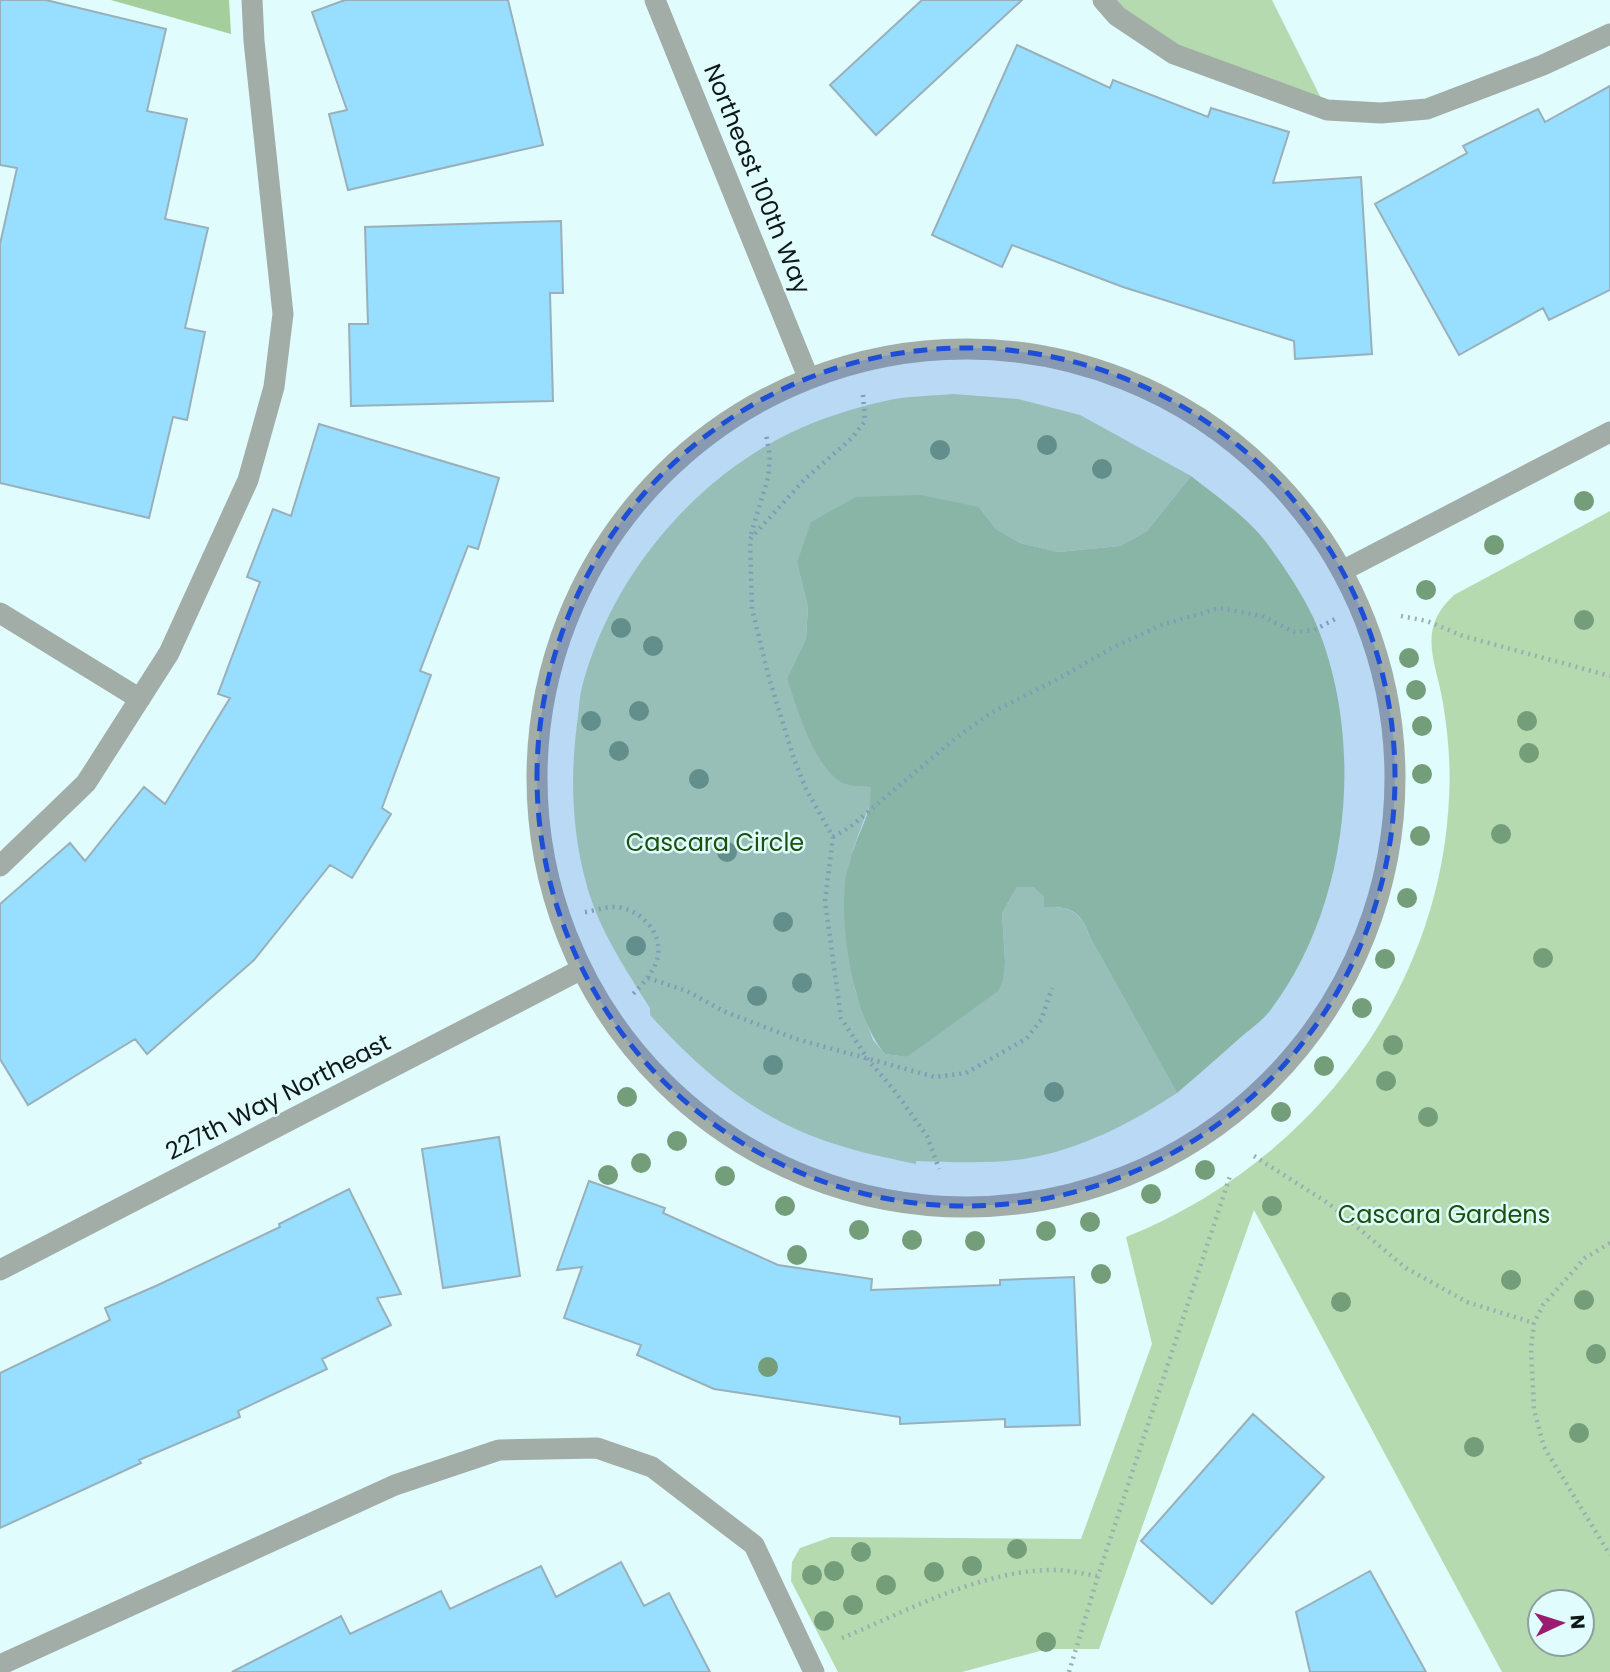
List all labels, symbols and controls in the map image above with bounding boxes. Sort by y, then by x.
street label: Northeast 100th Way [696,59,819,299]
park label: Cascara Circle [626,826,804,859]
street label: 227th Way Northeast [160,1025,396,1168]
park label: Cascara Gardens [1338,1198,1550,1231]
north arrow [1526,1588,1596,1658]
text: N [1563,1614,1591,1630]

